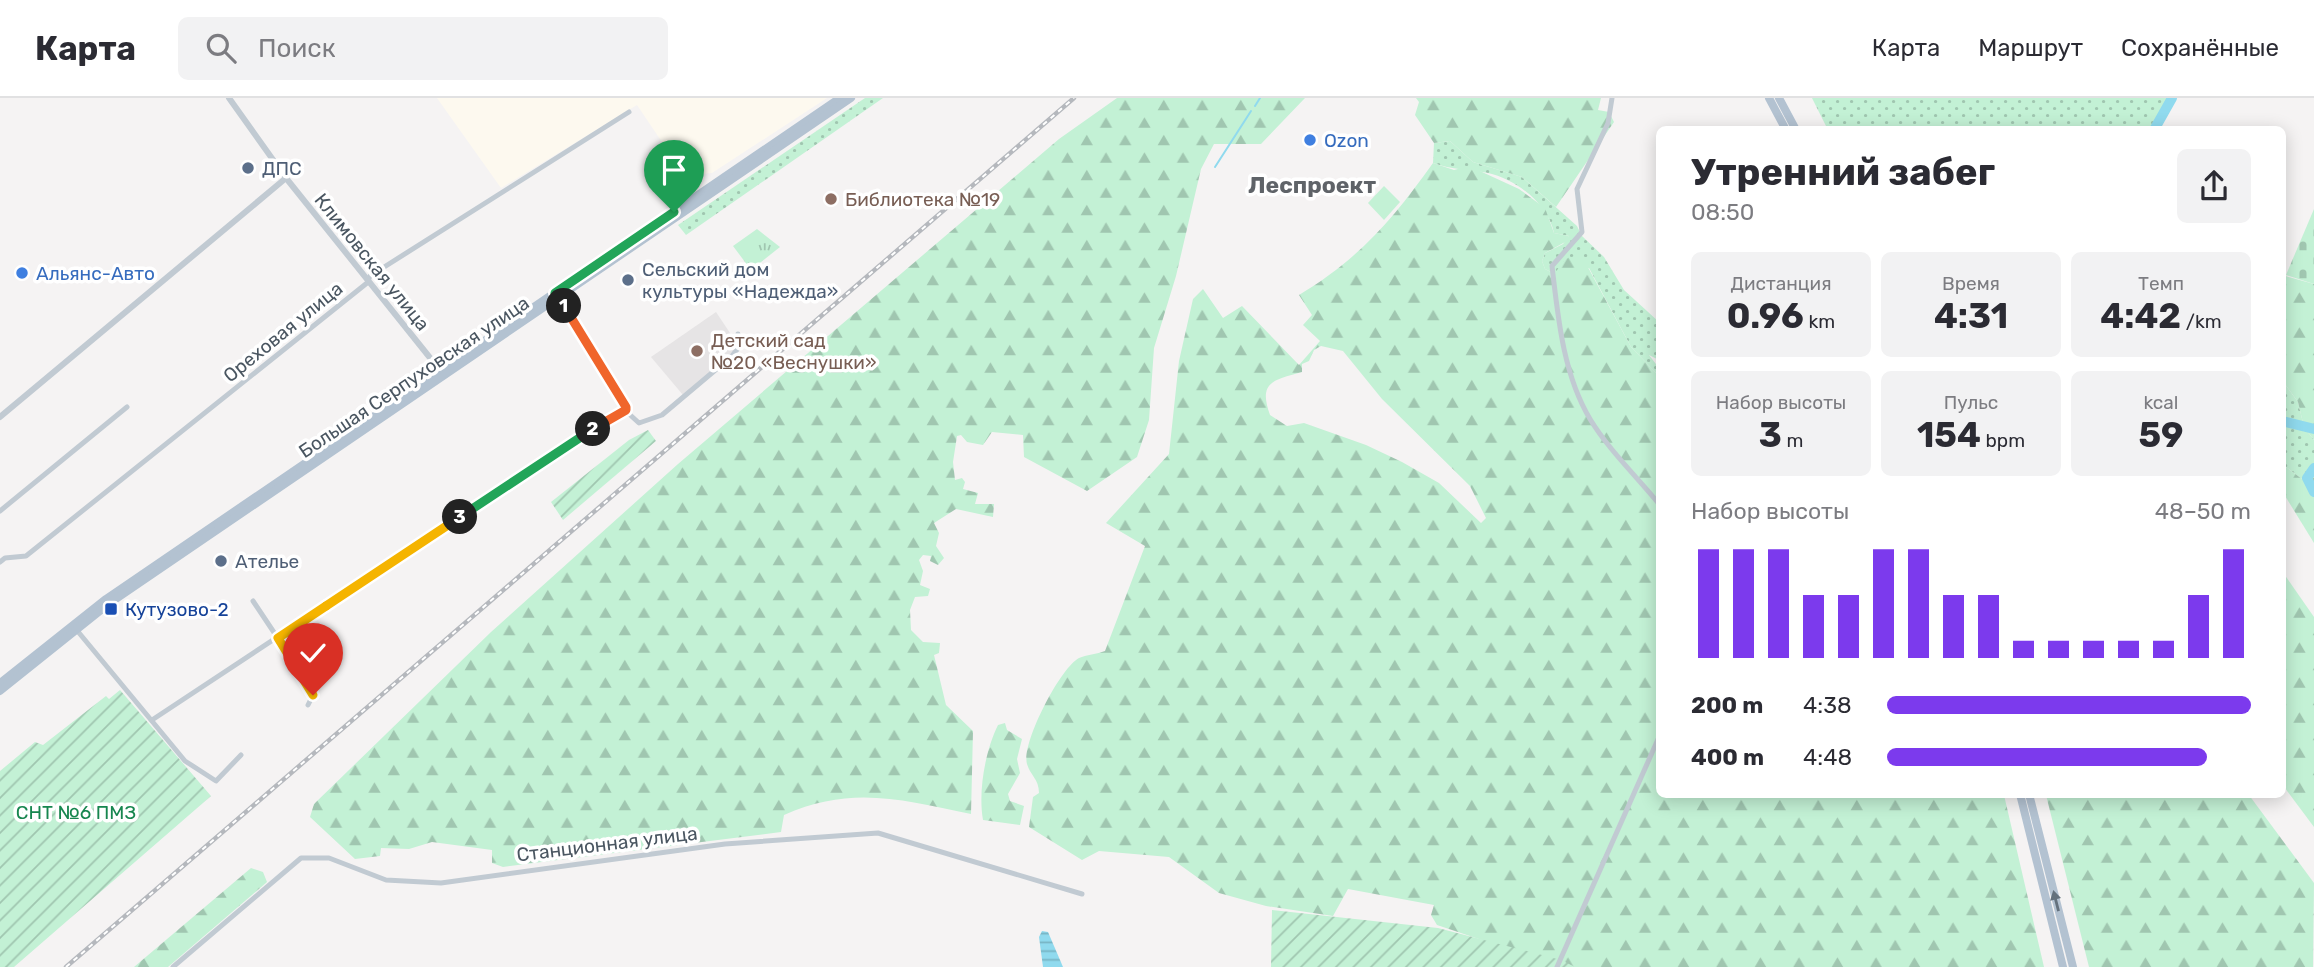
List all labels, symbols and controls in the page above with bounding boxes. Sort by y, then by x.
search box [178,17,668,80]
text: Карта [35,29,136,68]
icon: search [202,29,240,67]
text: Поиск [258,33,336,64]
text: Карта [1872,34,1940,62]
text: Маршрут [1978,34,2083,62]
text: Сохранённые [2121,34,2279,62]
place label: Ozon [1324,129,1369,152]
marker: Ozon [1302,132,1318,148]
pin [644,140,704,212]
text: Утренний забег [1691,149,1995,195]
button: share [2177,149,2251,223]
icon: arrive [655,151,693,189]
place label: ДПС [262,157,302,180]
marker: ДПС [240,160,256,176]
district label: Леспроект [1248,171,1376,199]
place label: Библиотека №19 [845,188,1000,211]
street label: Климовская улица [310,189,434,335]
marker: Библиотека №19 [823,191,839,207]
text: 08:50 [1691,198,1754,226]
place label: Сельский дом культуры «Надежда» [642,258,838,303]
place label: Альянс-Авто [36,262,155,285]
marker: Альянс-Авто [14,265,30,281]
marker: Сельский дом культуры «Надежда» [620,272,636,288]
text: Дистанция [1731,272,1831,295]
text: Время [1942,272,2000,295]
text: Темп [2138,272,2184,295]
street label: Ореховая улица [219,277,347,387]
pin: 1 [546,288,582,324]
street label: Большая Серпуховская улица [294,291,534,463]
text: 1 [559,294,568,317]
text: 0.96 [1727,295,1804,337]
text: 4:31 [1934,295,2008,337]
text: 4:42 [2100,295,2181,337]
text: km [1804,310,1835,333]
text: /km [2181,310,2222,333]
place label: Детский сад №20 «Веснушки» [711,329,876,374]
marker: Детский сад №20 «Веснушки» [689,343,705,359]
text: Набор высоты [1716,391,1846,414]
text: Пульс [1944,391,1998,414]
text: kcal [2144,391,2178,414]
pin: 2 [576,412,610,446]
text: 3 [1759,414,1782,456]
text: 154 [1917,414,1981,456]
text: 59 [2138,414,2184,456]
text: 2 [586,417,599,440]
text: m [1782,429,1803,452]
text: bpm [1981,429,2025,452]
text: Набор высоты [1691,497,1849,525]
text: 48–50 m [2155,497,2251,525]
pin: 3 [442,500,477,534]
text: 3 [453,505,466,528]
place label: Ателье [235,550,299,573]
marker: Ателье [213,553,229,569]
place label: Кутузово-2 [125,598,229,621]
marker: Кутузово-2 [103,601,119,617]
pin [283,623,343,695]
icon: check [294,634,332,672]
text: 200 m [1691,691,1763,719]
text: 4:38 [1803,691,1852,719]
text: 400 m [1691,743,1764,771]
text: 4:48 [1803,743,1852,771]
park label: СНТ №6 ПМЗ [16,801,136,824]
street label: Станционная улица [515,821,699,867]
one-way arrow [2050,890,2061,912]

